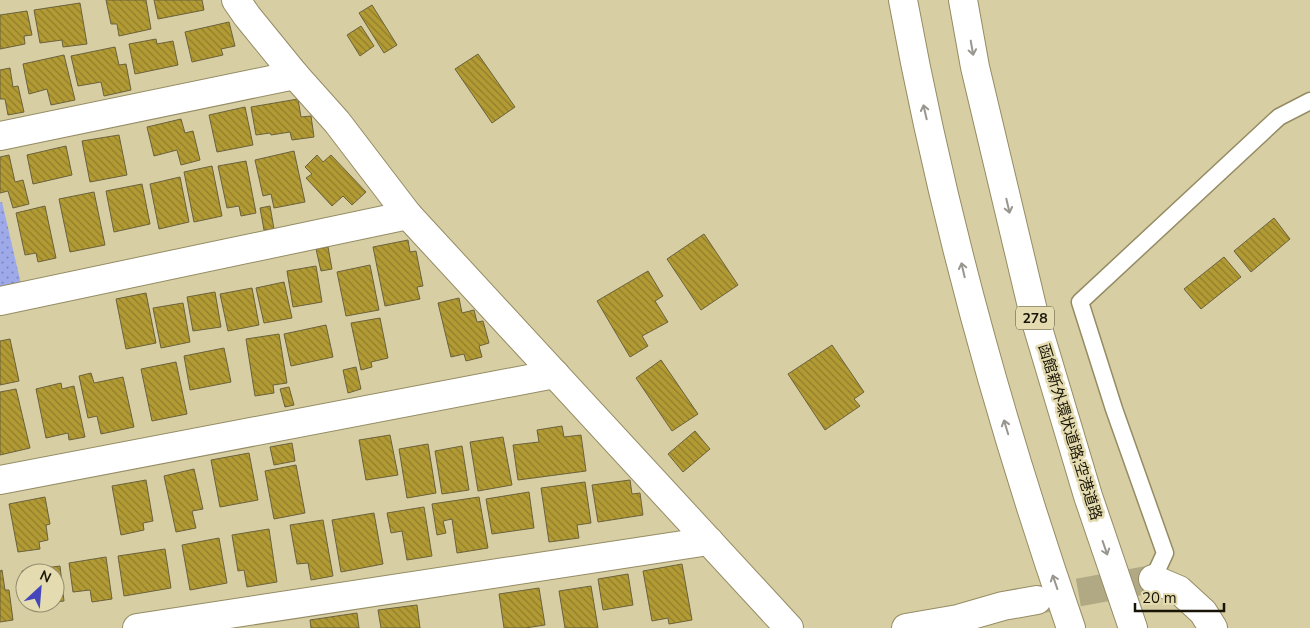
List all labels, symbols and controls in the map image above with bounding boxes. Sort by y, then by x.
one-way arrow [967,40,977,56]
one-way arrow [920,105,929,121]
one-way arrow [1004,198,1013,214]
one-way arrow [958,263,967,279]
road number: 278 [1016,306,1054,330]
street label: 函館新外環状道路;空港道路 [1034,341,1106,523]
one-way arrow [1000,419,1010,435]
one-way arrow [1101,539,1110,555]
north arrow [15,563,65,613]
text: N [37,566,54,588]
one-way arrow [1050,575,1059,590]
scale bar [1135,580,1224,612]
text: 20 m [1142,588,1177,608]

